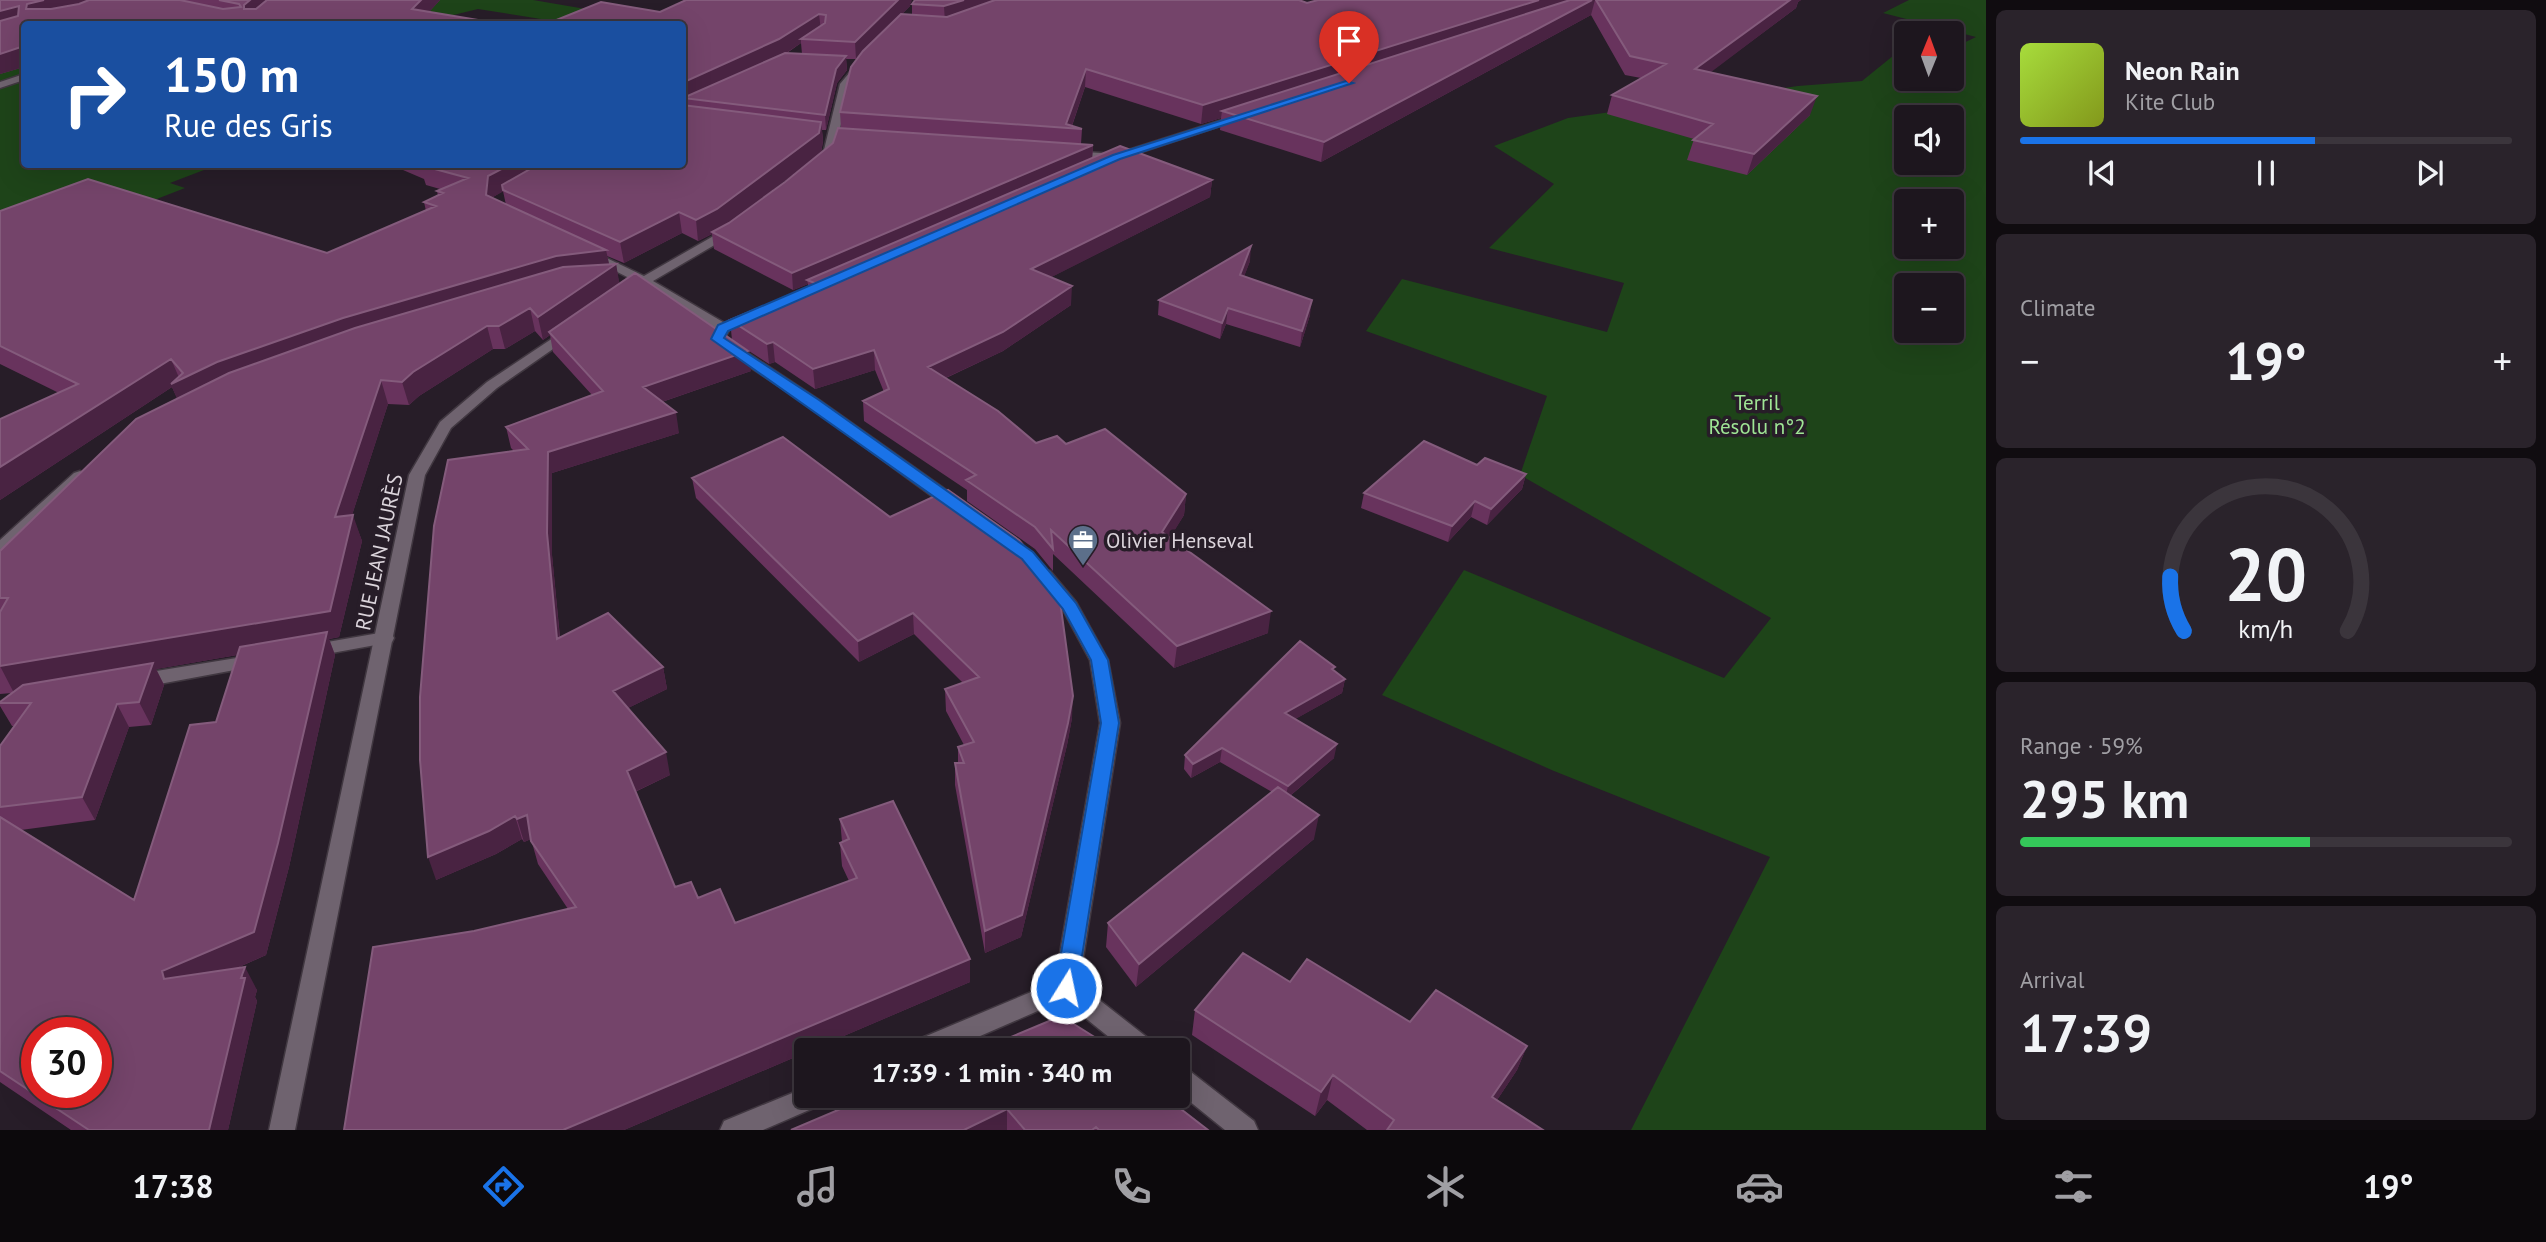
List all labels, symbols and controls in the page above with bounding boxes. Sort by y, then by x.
pin [1319,11,1379,83]
north arrow [1894,21,1964,91]
map controls [1894,21,1964,343]
icon: arrive [1330,22,1368,60]
text: 150 m [164,42,299,106]
icon: right [49,49,140,140]
text: Neon Rain [2125,54,2240,87]
text: Kite Club [2125,87,2215,116]
text: Rue des Gris [164,104,333,146]
button: sound [1894,105,1964,175]
icon: previous [2083,154,2121,192]
icon: pause [2247,154,2285,192]
icon: next [2411,154,2449,192]
button: + [1894,189,1964,259]
button: − [1894,273,1964,343]
text: Climate [2020,293,2095,322]
text: 19° [2225,327,2307,394]
text: − [2020,336,2039,385]
text: + [2493,336,2512,385]
park label: Terril Résolu n°2 [1708,389,1806,440]
street label: RUE JEAN JAURÈS [349,471,409,633]
office icon: Olivier Henseval [1066,523,1100,567]
place label: Olivier Henseval [1106,527,1253,554]
text: 20 [2225,527,2307,621]
text: km/h [2239,613,2293,645]
text: Range · 59% [2020,731,2143,760]
text: 295 km [2020,765,2189,832]
position arrow [1029,951,1103,1025]
text: Arrival [2020,965,2084,994]
text: 17:39 [2020,999,2152,1066]
speed limit sign: 30 [21,1017,112,1108]
text: 17:39 · 1 min · 340 m [872,1056,1112,1089]
icon: directions [479,1162,528,1211]
icon: music [793,1162,842,1211]
icon: phone [1107,1162,1156,1211]
icon: climate [1421,1162,1470,1211]
icon: car [1735,1162,1784,1211]
icon: filters [2049,1162,2098,1211]
text: 17:38 [133,1165,214,1207]
text: 19° [2363,1165,2413,1207]

